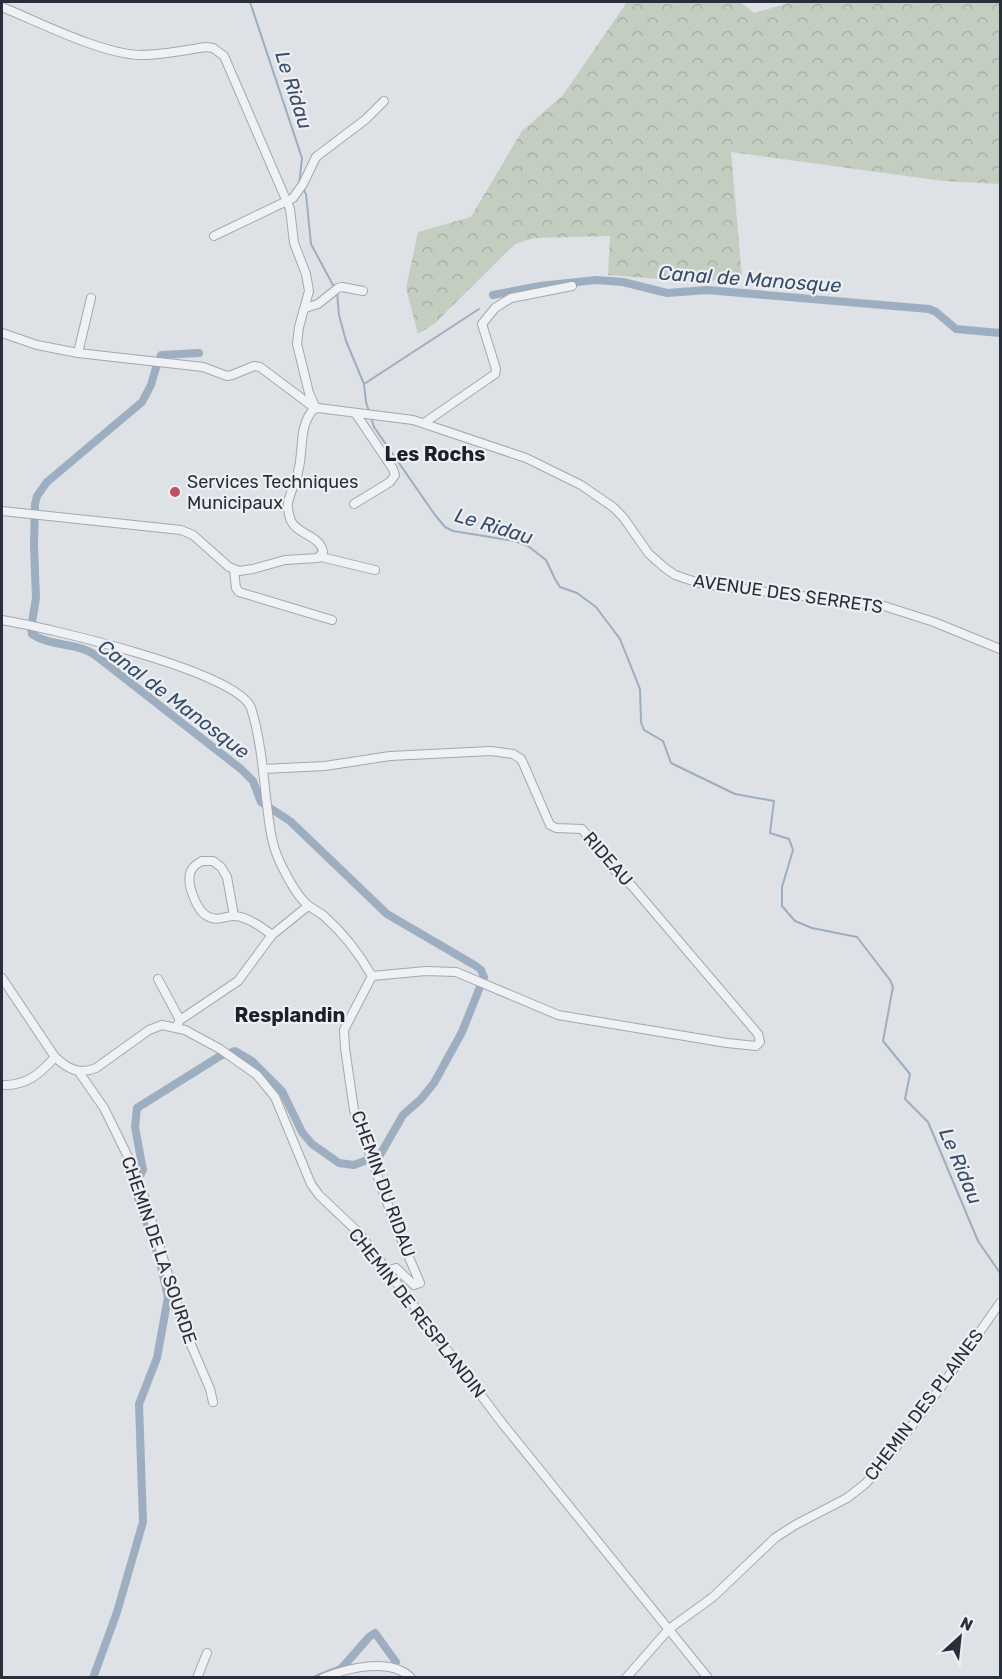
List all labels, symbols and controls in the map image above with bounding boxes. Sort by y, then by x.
water label: Le Ridau [270,48,318,132]
water label: Canal de Manosque [658,261,842,297]
district label: Les Rochs [385,442,485,466]
place label: Services Techniques Municipaux [187,471,358,514]
marker: Services Techniques Municipaux [168,485,182,499]
water label: Le Ridau [452,503,536,549]
street label: AVENUE DES SERRETS [692,570,884,618]
water label: Canal de Manosque [94,634,254,764]
street label: RIDEAU [579,827,637,891]
district label: Resplandin [235,1003,345,1027]
street label: CHEMIN DU RIDAU [346,1108,420,1260]
water label: Le Ridau [934,1124,988,1208]
street label: CHEMIN DE LA SOURDE [117,1153,201,1347]
street label: CHEMIN DE RESPLANDIN [344,1224,490,1402]
street label: CHEMIN DES PLAINES [860,1325,988,1485]
north arrow [930,1607,990,1667]
text: N [957,1613,976,1635]

